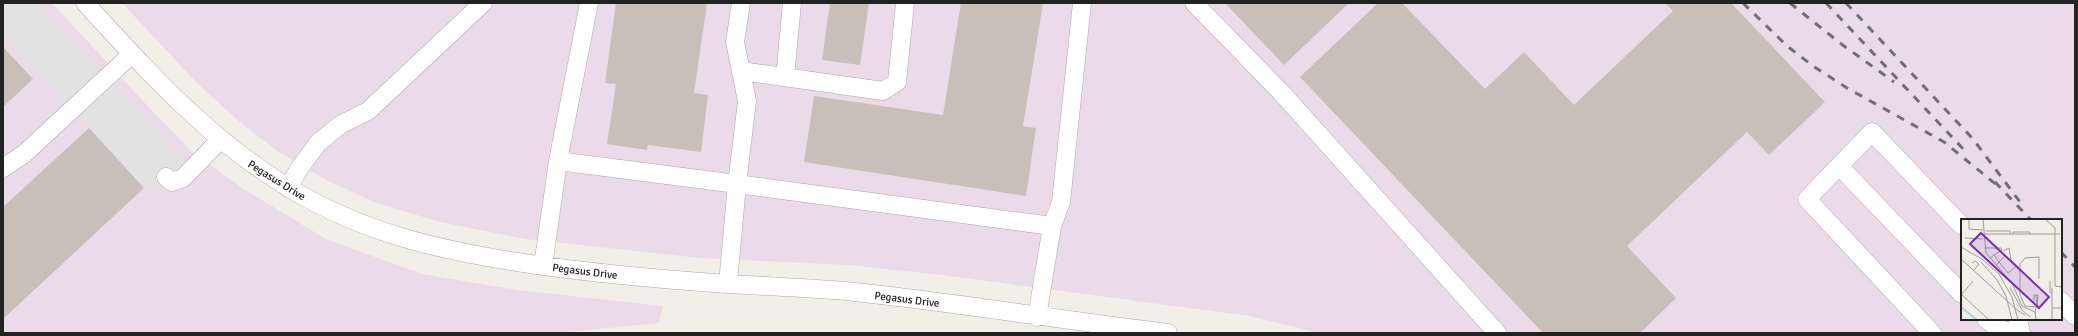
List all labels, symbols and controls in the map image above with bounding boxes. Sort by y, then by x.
street label: Pegasus Drive [246,158,308,203]
inset map [1961,219,2062,320]
street label: Pegasus Drive [552,261,618,282]
street label: Pegasus Drive [874,289,940,310]

